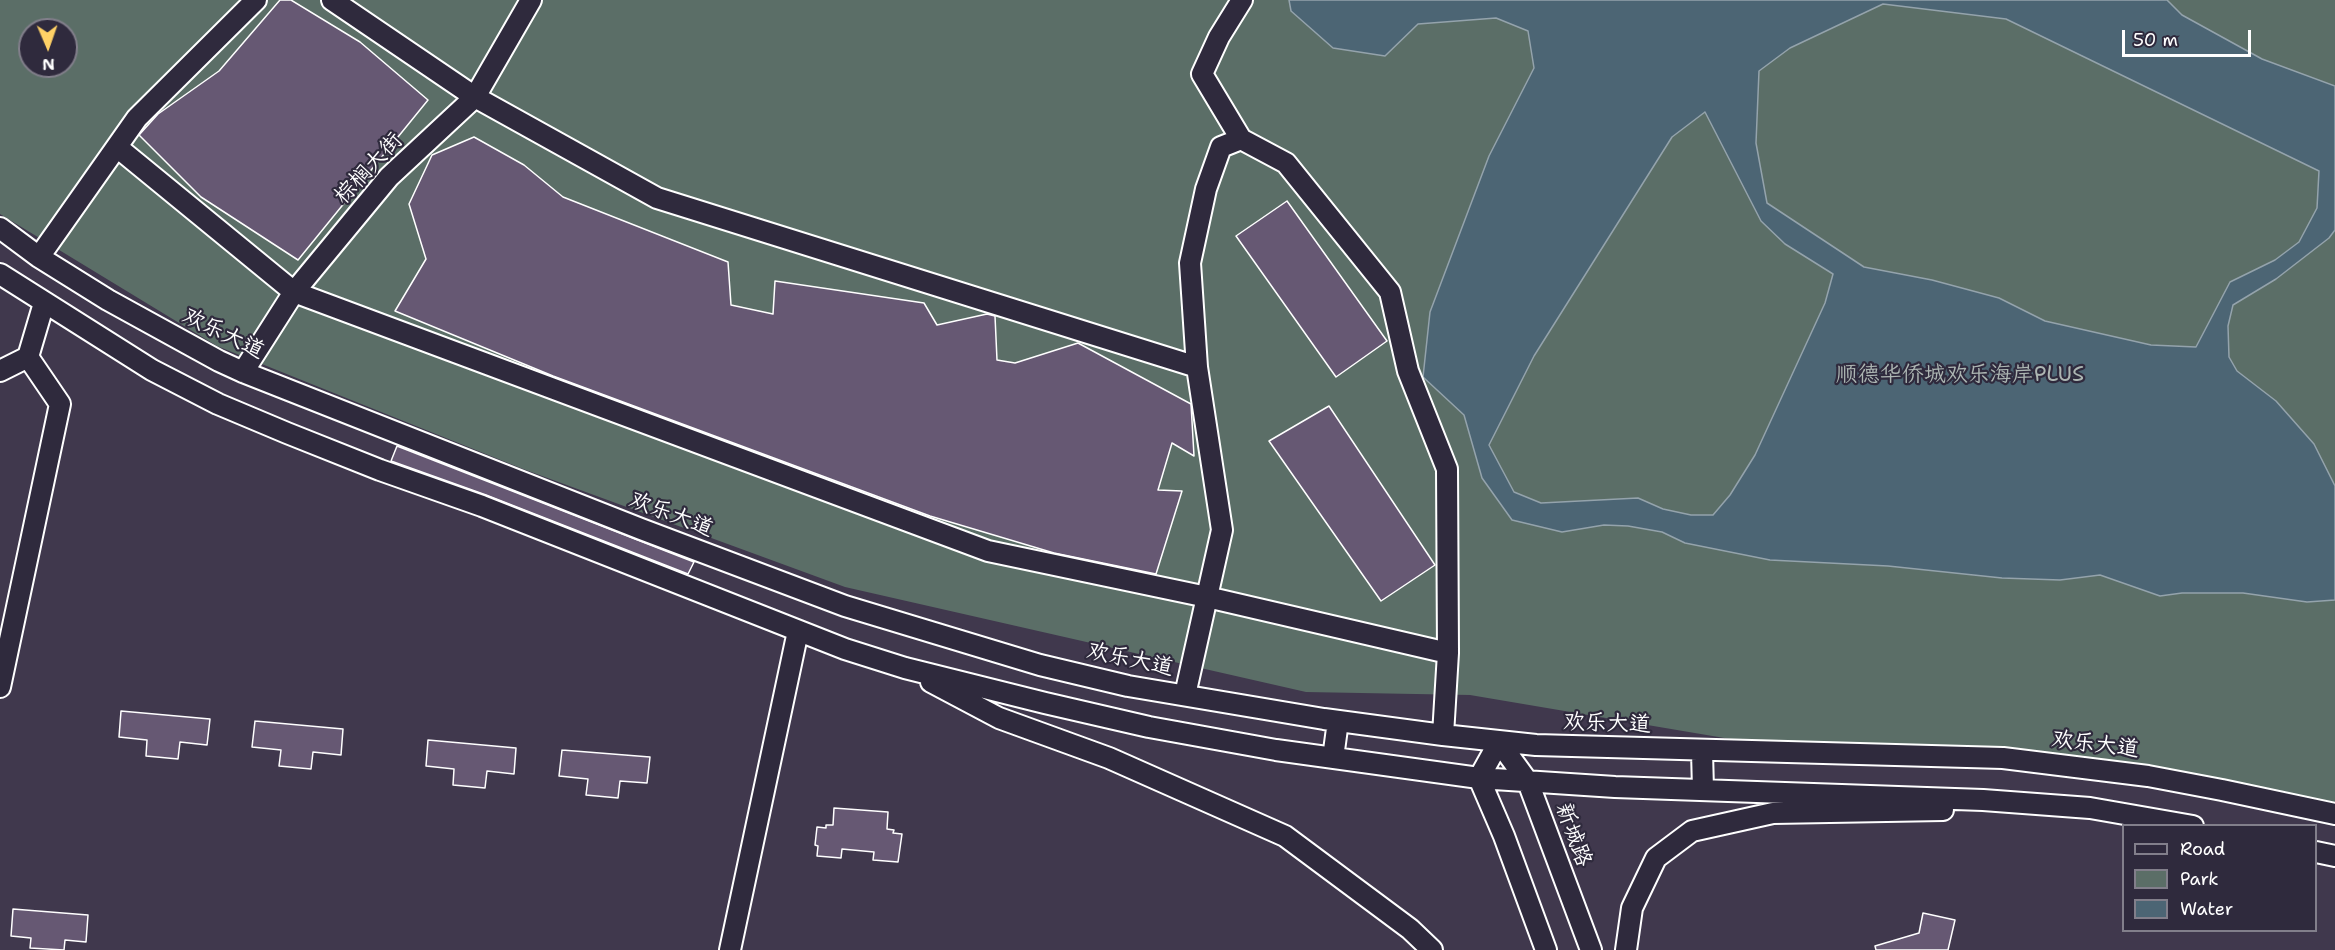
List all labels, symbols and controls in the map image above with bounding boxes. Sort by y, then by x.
north arrow [18,18,78,78]
scale bar [2125,18,2254,56]
text: 50 m [2133,28,2178,52]
text: N [42,54,55,75]
street label: 棕榈大街 [329,128,409,210]
street label: 欢乐大道 [178,303,268,365]
park label: 顺德华侨城欢乐海岸PLUS [1836,362,2084,388]
street label: 欢乐大道 [625,487,717,543]
street label: 欢乐大道 [1084,638,1176,682]
street label: 欢乐大道 [1563,709,1651,739]
street label: 欢乐大道 [2050,727,2140,763]
street label: 新城路 [1549,799,1597,871]
legend [2122,824,2317,932]
text: Road [2180,837,2225,861]
text: Park [2180,867,2219,891]
text: Water [2180,897,2233,921]

